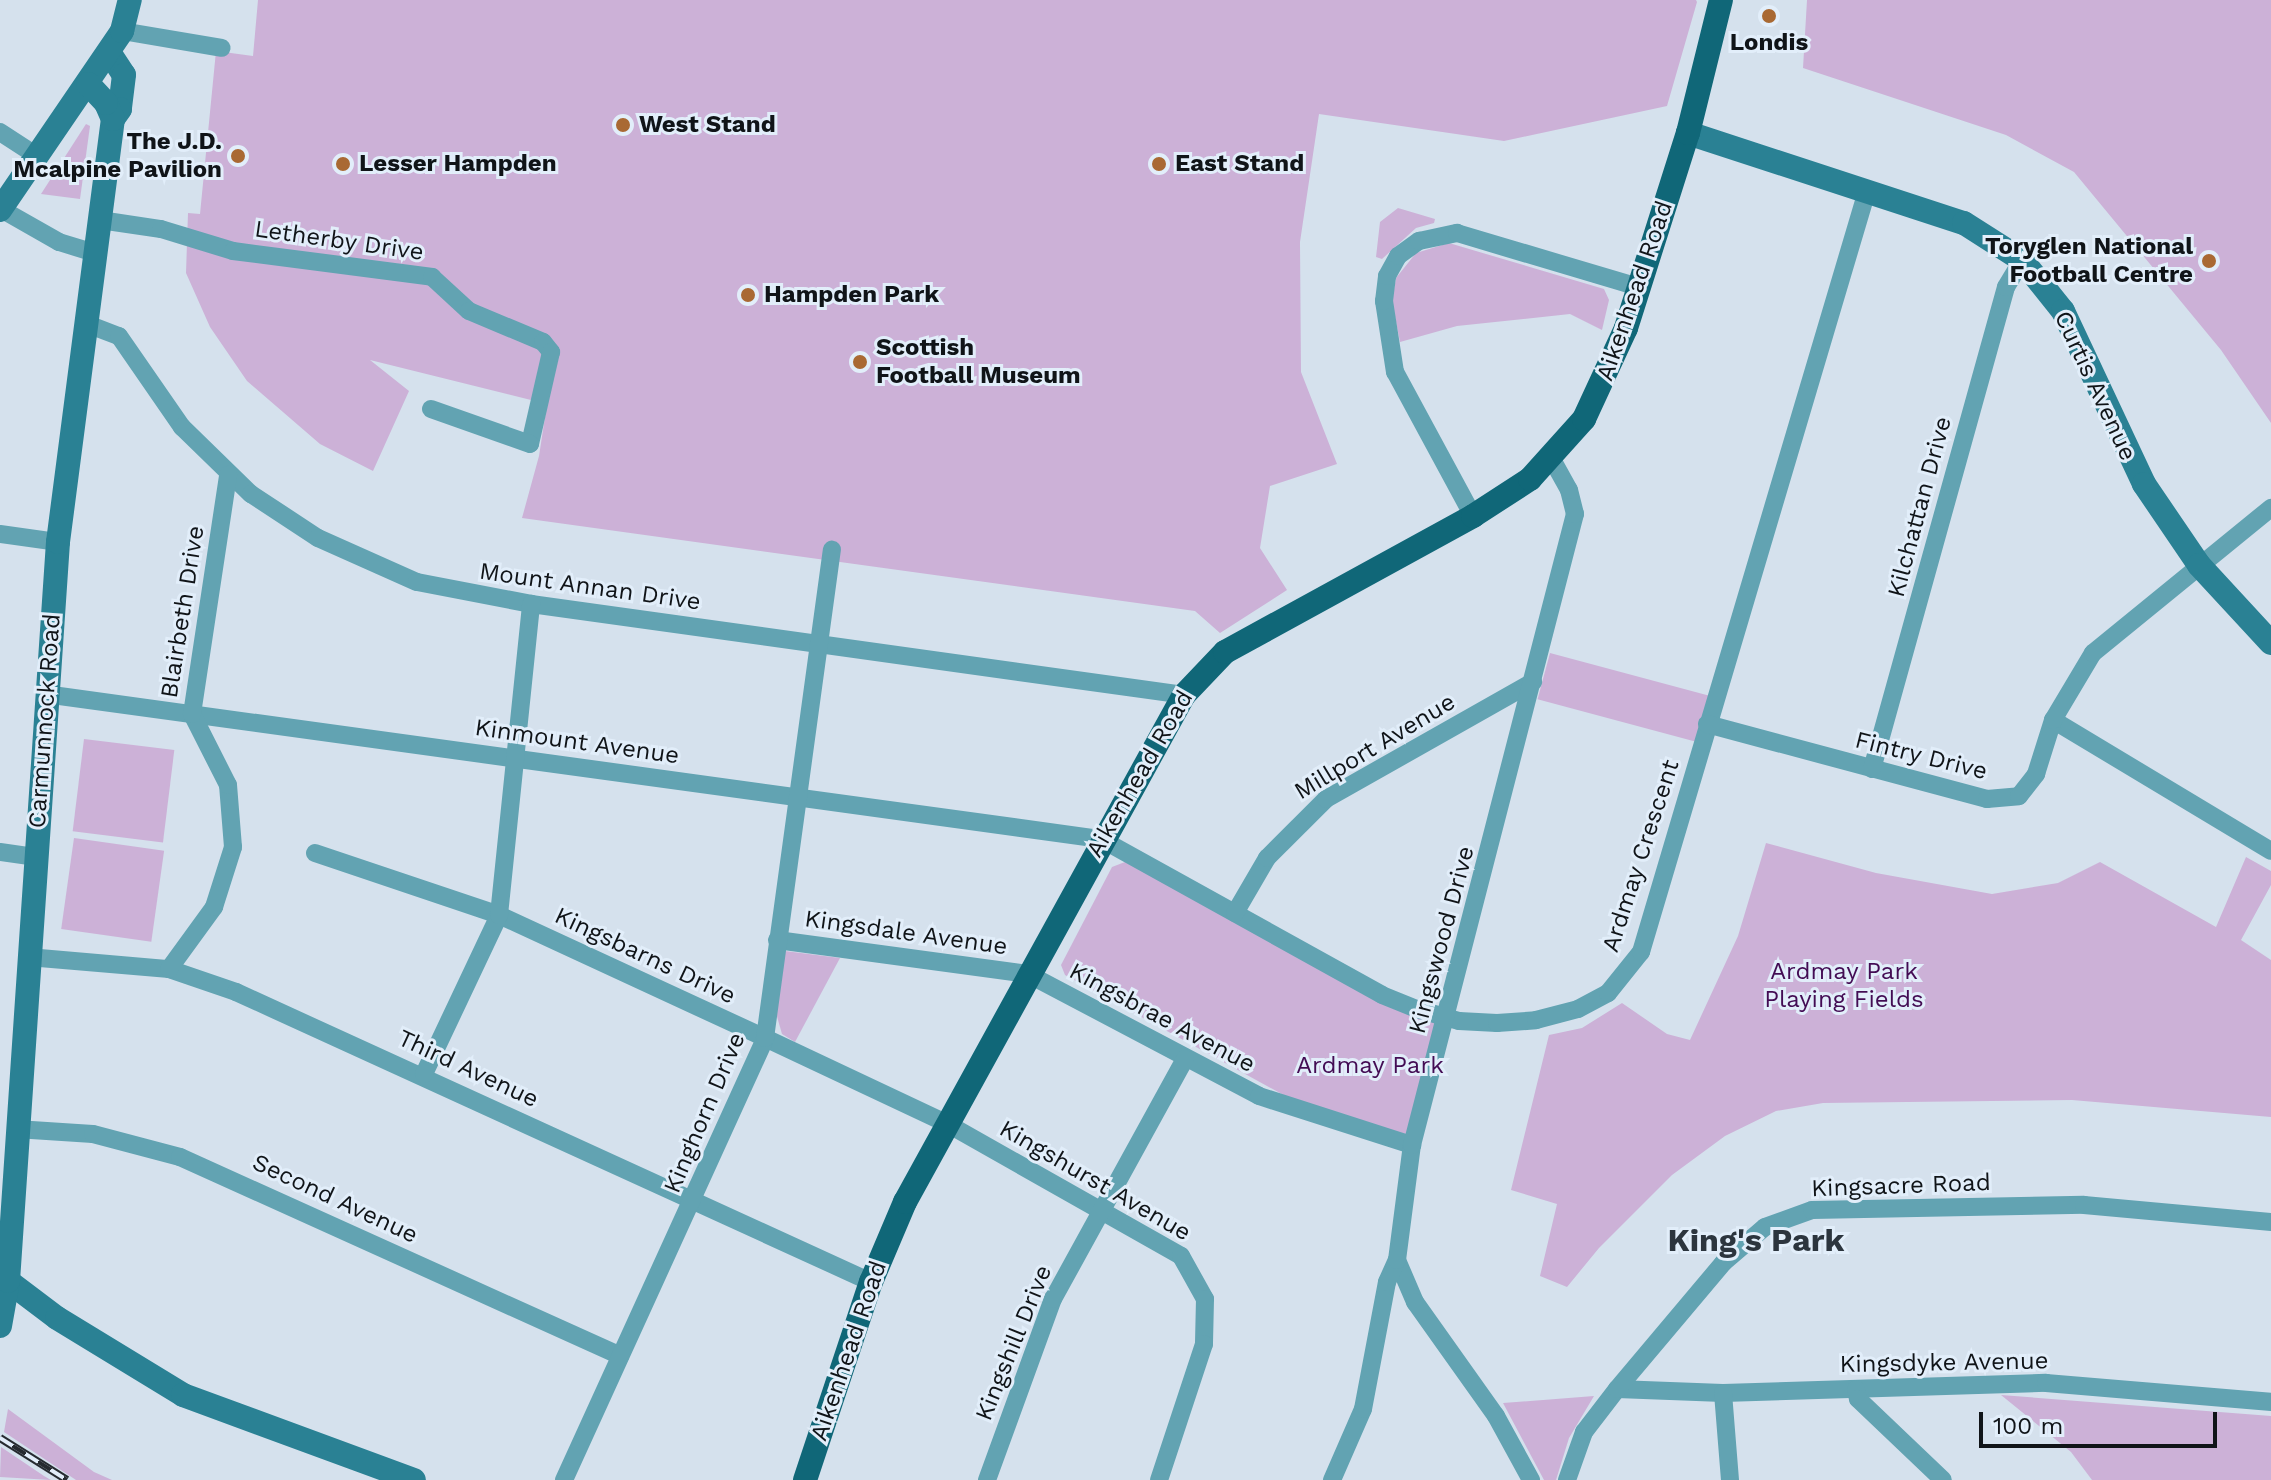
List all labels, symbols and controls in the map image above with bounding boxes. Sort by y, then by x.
marker: Londis [1760,7,1778,25]
place label: Londis [1730,29,1808,57]
place label: West Stand [639,111,776,139]
marker: West Stand [614,116,632,134]
place label: The J.D. Mcalpine Pavilion [13,128,222,184]
marker: The J.D. Mcalpine Pavilion [229,147,247,165]
place label: Lesser Hampden [359,150,557,178]
place label: East Stand [1175,150,1304,178]
marker: Lesser Hampden [334,155,352,173]
marker: East Stand [1150,155,1168,173]
street label: Aikenhead Road [1591,197,1679,385]
street label: Letherby Drive [252,215,426,267]
place label: Toryglen National Football Centre [1985,233,2193,289]
marker: Toryglen National Football Centre [2200,252,2218,270]
place label: Hampden Park [764,281,939,309]
marker: Hampden Park [739,286,757,304]
street label: Curtis Avenue [2048,306,2142,466]
place label: Scottish Football Museum [876,334,1081,390]
marker: Scottish Football Museum [851,353,869,371]
street label: Kilchattan Drive [1882,414,1958,600]
street label: Blairbeth Drive [155,524,211,700]
street label: Mount Annan Drive [477,557,703,617]
street label: Carmunnock Road [23,613,67,829]
street label: Aikenhead Road [1080,685,1200,863]
street label: Millport Avenue [1289,687,1461,807]
street label: Kinmount Avenue [473,713,681,771]
street label: Fintry Drive [1852,726,1990,786]
street label: Ardmay Crescent [1596,756,1686,956]
street label: Kingswood Drive [1403,843,1481,1037]
street label: Kingsbarns Drive [550,901,740,1011]
street label: Kingsdale Avenue [802,904,1010,962]
street label: Kingsbrae Avenue [1064,957,1260,1079]
park label: Ardmay Park Playing Fields [1764,958,1924,1014]
street label: Third Avenue [393,1024,543,1114]
street label: Kinghorn Drive [658,1028,752,1198]
park label: Ardmay Park [1296,1052,1444,1080]
street label: Kingshurst Avenue [994,1114,1196,1248]
street label: Second Avenue [247,1148,423,1250]
street label: Kingsacre Road [1811,1168,1991,1204]
district label: King's Park [1668,1221,1844,1259]
street label: Aikenhead Road [805,1257,893,1445]
street label: Kingshill Drive [970,1261,1058,1425]
street label: Kingsdyke Avenue [1839,1347,2049,1379]
scale bar [1983,1396,2221,1446]
text: 100 m [1993,1412,2063,1440]

